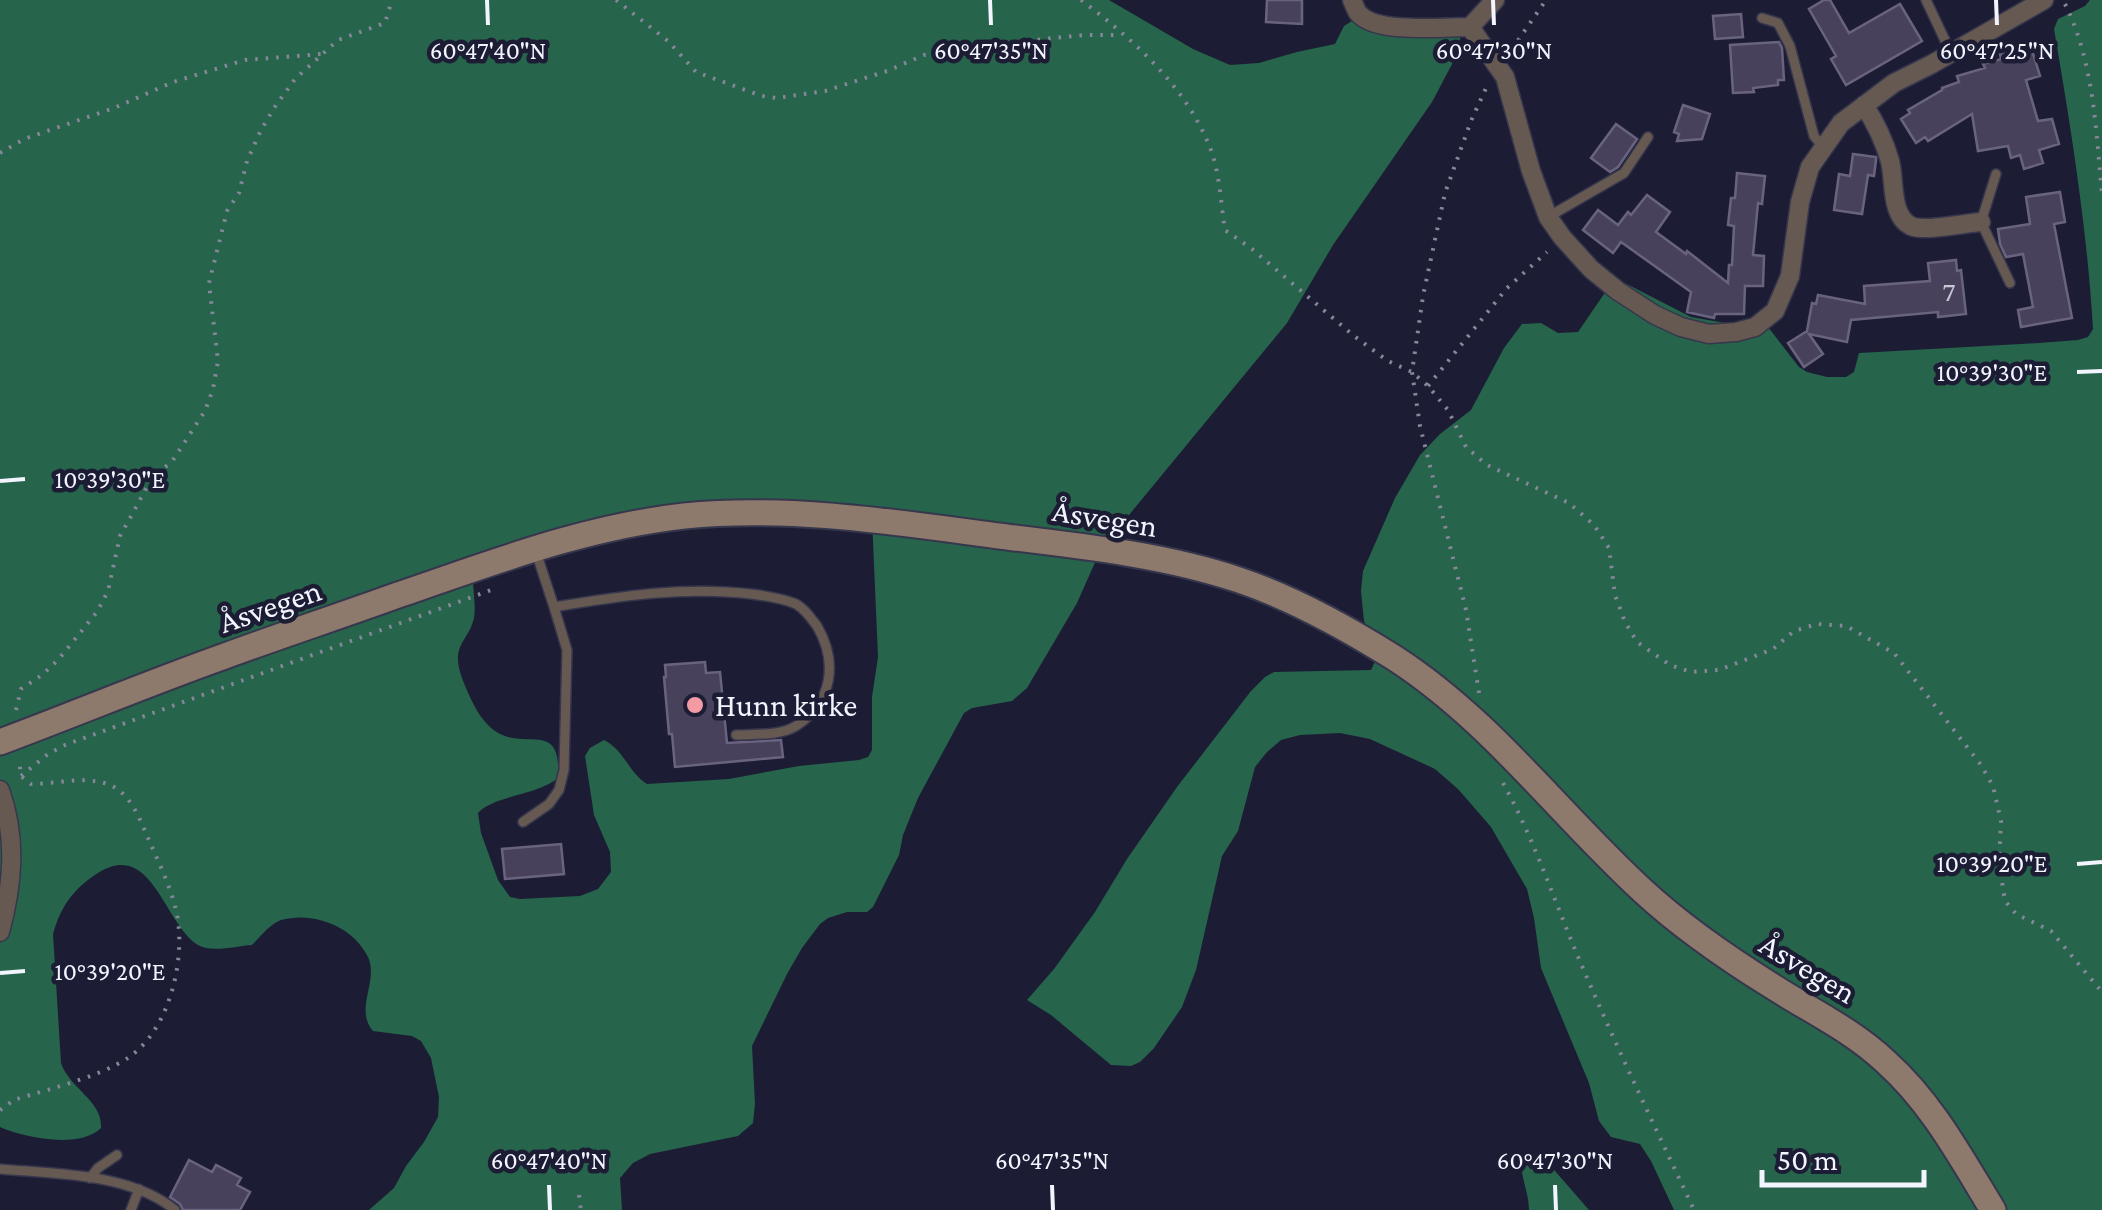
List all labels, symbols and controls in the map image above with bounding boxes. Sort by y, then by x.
text: 60°47'40"N [430,37,546,64]
text: 60°47'35"N [934,37,1048,64]
text: 60°47'30"N [1436,37,1552,64]
text: 60°47'25"N [1940,37,2054,64]
house number: 7 [1943,276,1956,307]
text: 10°39'30"E [1937,359,2047,386]
text: 10°39'30"E [55,466,165,493]
street label: Åsvegen [1050,492,1160,544]
street label: Åsvegen [214,572,326,640]
place label: Hunn kirke [715,687,857,723]
marker: Hunn kirke [684,694,706,716]
text: 10°39'20"E [1937,850,2047,877]
street label: Åsvegen [1753,925,1863,1011]
text: 10°39'20"E [55,958,165,985]
scale bar [1762,1125,1924,1187]
text: 50 m [1777,1143,1838,1176]
text: 60°47'40"N [491,1147,607,1174]
text: 60°47'35"N [995,1147,1109,1174]
text: 60°47'30"N [1497,1147,1613,1174]

